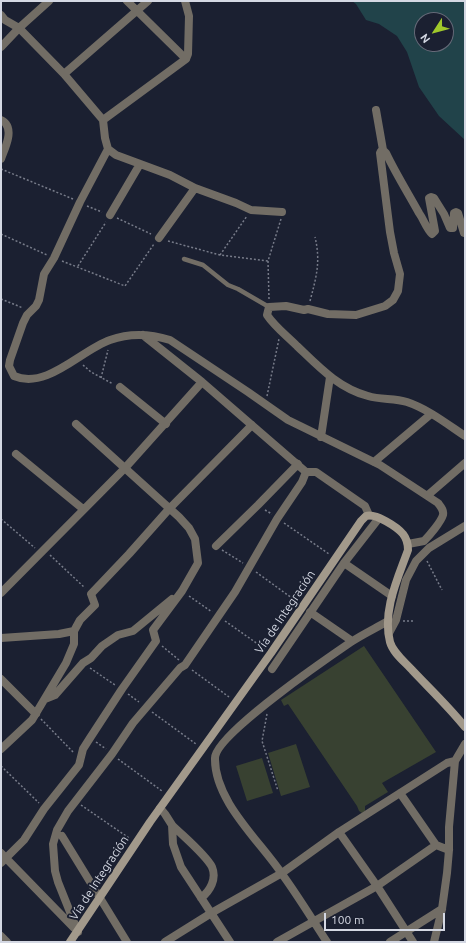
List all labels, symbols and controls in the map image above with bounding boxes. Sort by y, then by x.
north arrow [414,12,454,52]
text: N [418,32,432,45]
street label: Vía de Integración [252,568,318,656]
street label: Vía de Integración [66,833,132,923]
scale bar [326,905,447,931]
text: 100 m [331,913,364,926]

